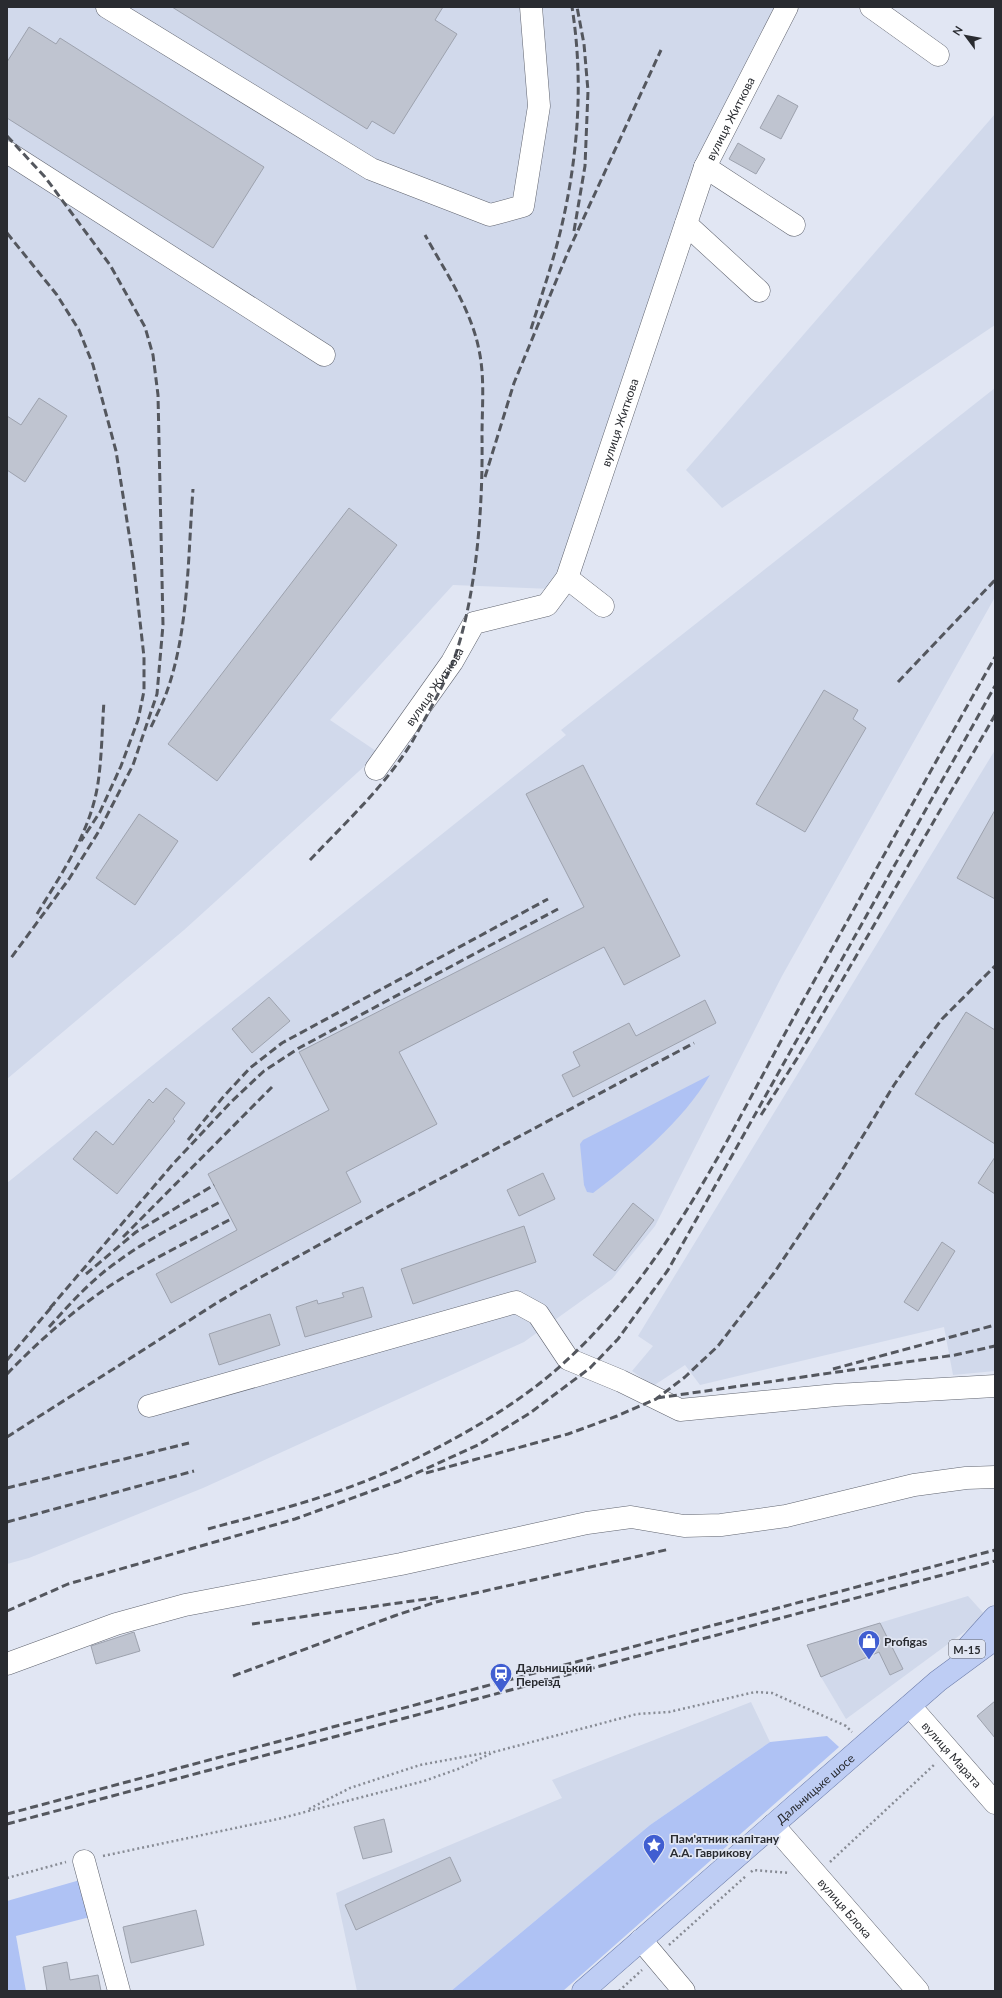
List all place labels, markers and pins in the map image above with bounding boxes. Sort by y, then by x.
shop icon: Profigas [856,1628,882,1661]
place label: Profigas [884,1634,927,1649]
place label: Дальницький Переїзд [516,1660,592,1689]
station icon: Дальницький Переїзд [488,1661,514,1694]
place label: Пам'ятник капітану А.А. Гаврикову [669,1831,780,1860]
place icon: Пам'ятник капітану А.А. Гаврикову [641,1832,667,1865]

